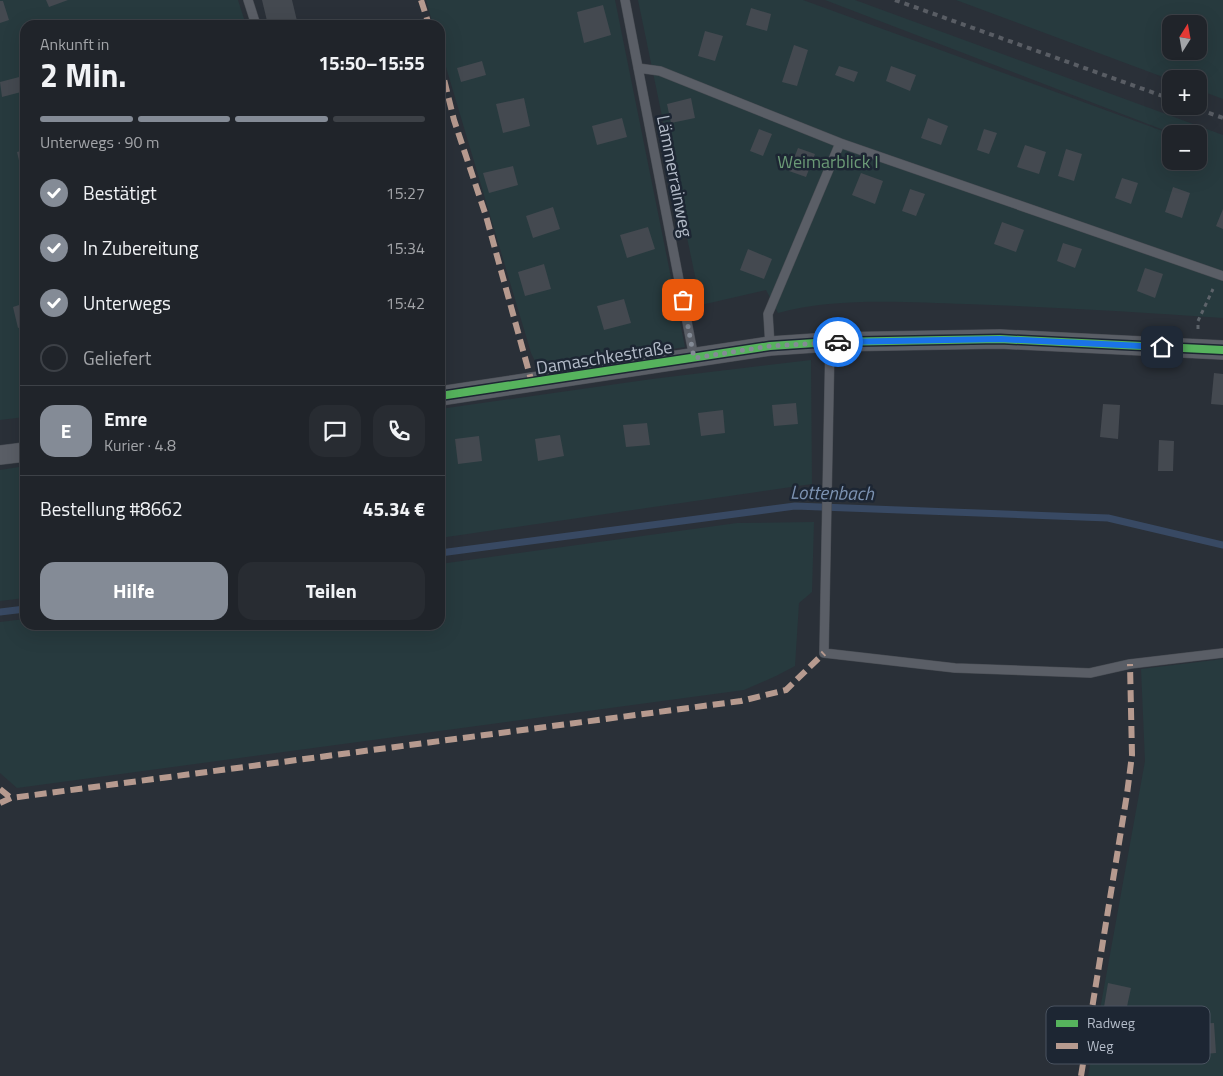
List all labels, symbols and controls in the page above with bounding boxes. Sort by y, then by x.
north arrow [1162,15,1208,60]
map controls [1162,15,1207,170]
text: Ankunft in [40,32,109,56]
text: 15:50–15:55 [318,48,425,77]
text: 2 Min. [40,51,127,99]
button: + [1162,70,1207,115]
street label: Lämmerrainweg [650,113,700,239]
button: − [1162,125,1207,170]
text: Unterwegs · 90 m [40,130,159,154]
park label: Weimarblick I [777,148,879,175]
text: Bestätigt [83,178,157,207]
icon: check [40,179,68,207]
text: 15:27 [386,181,425,205]
text: In Zubereitung [83,233,199,262]
icon: check [40,234,68,262]
text: 15:34 [386,236,425,260]
pin [662,279,704,321]
icon: bag [669,286,697,314]
text: Unterwegs [83,288,171,317]
icon: check [40,289,68,317]
text: 15:42 [386,291,425,315]
courier [813,317,863,367]
pin [1141,326,1183,368]
icon: car [824,328,852,356]
street label: Damaschkestraße [534,333,674,381]
icon: home [1148,333,1176,361]
text: Geliefert [83,343,151,372]
text: Emre [104,404,147,433]
button: chat [309,405,361,457]
button: phone [373,405,425,457]
text: E [61,416,71,445]
text: Kurier · 4.8 [104,433,176,457]
water label: Lottenbach [790,477,875,507]
text: Bestellung #8662 [40,494,183,523]
text: 45.34 € [363,494,425,523]
button: Hilfe [40,562,228,620]
button: Teilen [238,562,425,620]
legend [1046,1006,1210,1064]
text: Radweg [1087,1012,1135,1033]
text: Weg [1087,1035,1113,1056]

